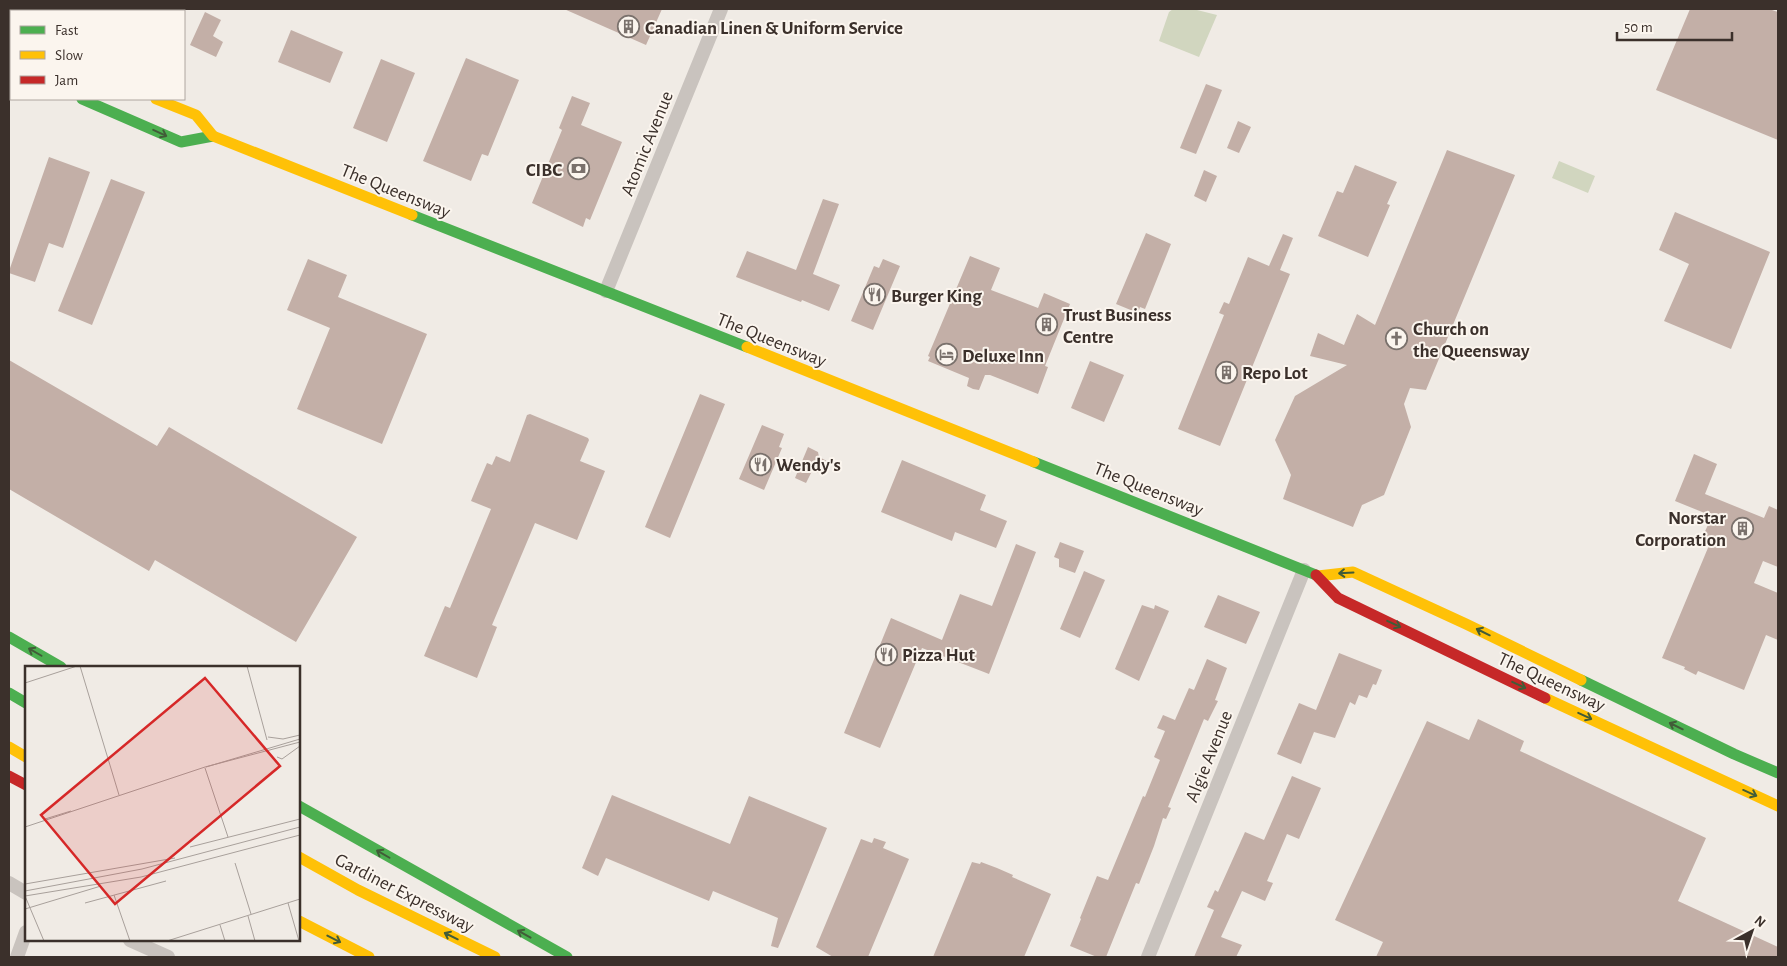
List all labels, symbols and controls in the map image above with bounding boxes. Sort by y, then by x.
legend [10,10,185,100]
scale bar [1617,10,1732,42]
building icon: Canadian Linen & Uniform Service [617,15,641,39]
place label: Canadian Linen & Uniform Service [645,19,903,38]
text: 50 m [1624,20,1653,35]
text: Fast [55,23,79,38]
text: Slow [55,48,83,63]
text: Jam [55,73,78,88]
street label: Atomic Avenue [618,88,677,199]
one-way arrow [152,128,167,138]
bank icon: CIBC [566,157,590,181]
street label: The Queensway [338,161,453,222]
place label: CIBC [526,161,562,180]
restaurant icon: Burger King [863,283,887,307]
place label: Burger King [891,287,982,306]
place label: Trust Business Centre [1063,306,1171,347]
street label: The Queensway [714,310,829,371]
building icon: Trust Business Centre [1035,313,1059,337]
place label: Church on the Queensway [1413,320,1530,361]
church icon: Church on the Queensway [1385,327,1409,351]
hotel icon: Deluxe Inn [934,343,958,367]
place label: Deluxe Inn [962,347,1044,366]
building icon: Repo Lot [1214,360,1238,384]
place label: Repo Lot [1242,364,1308,383]
restaurant icon: Wendy's [748,452,772,476]
place label: Wendy's [776,456,841,475]
street label: The Queensway [1091,459,1206,520]
place label: Norstar Corporation [1635,509,1726,550]
building icon: Norstar Corporation [1730,516,1754,540]
one-way arrow [1339,569,1355,578]
one-way arrow [1386,620,1401,629]
one-way arrow [1476,627,1491,636]
restaurant icon: Pizza Hut [874,642,898,666]
place label: Pizza Hut [902,646,976,665]
one-way arrow [27,647,42,657]
street label: The Queensway [1495,649,1608,716]
inset map [25,666,300,941]
one-way arrow [1511,681,1526,691]
street label: Algie Avenue [1182,708,1236,805]
one-way arrow [1577,711,1592,721]
one-way arrow [1669,721,1684,730]
one-way arrow [1742,789,1757,799]
one-way arrow [376,848,390,858]
street label: Gardiner Expressway [332,850,477,937]
north arrow [1727,906,1777,956]
text: N [1751,913,1768,930]
one-way arrow [518,928,532,938]
one-way arrow [444,931,459,940]
one-way arrow [326,935,341,944]

